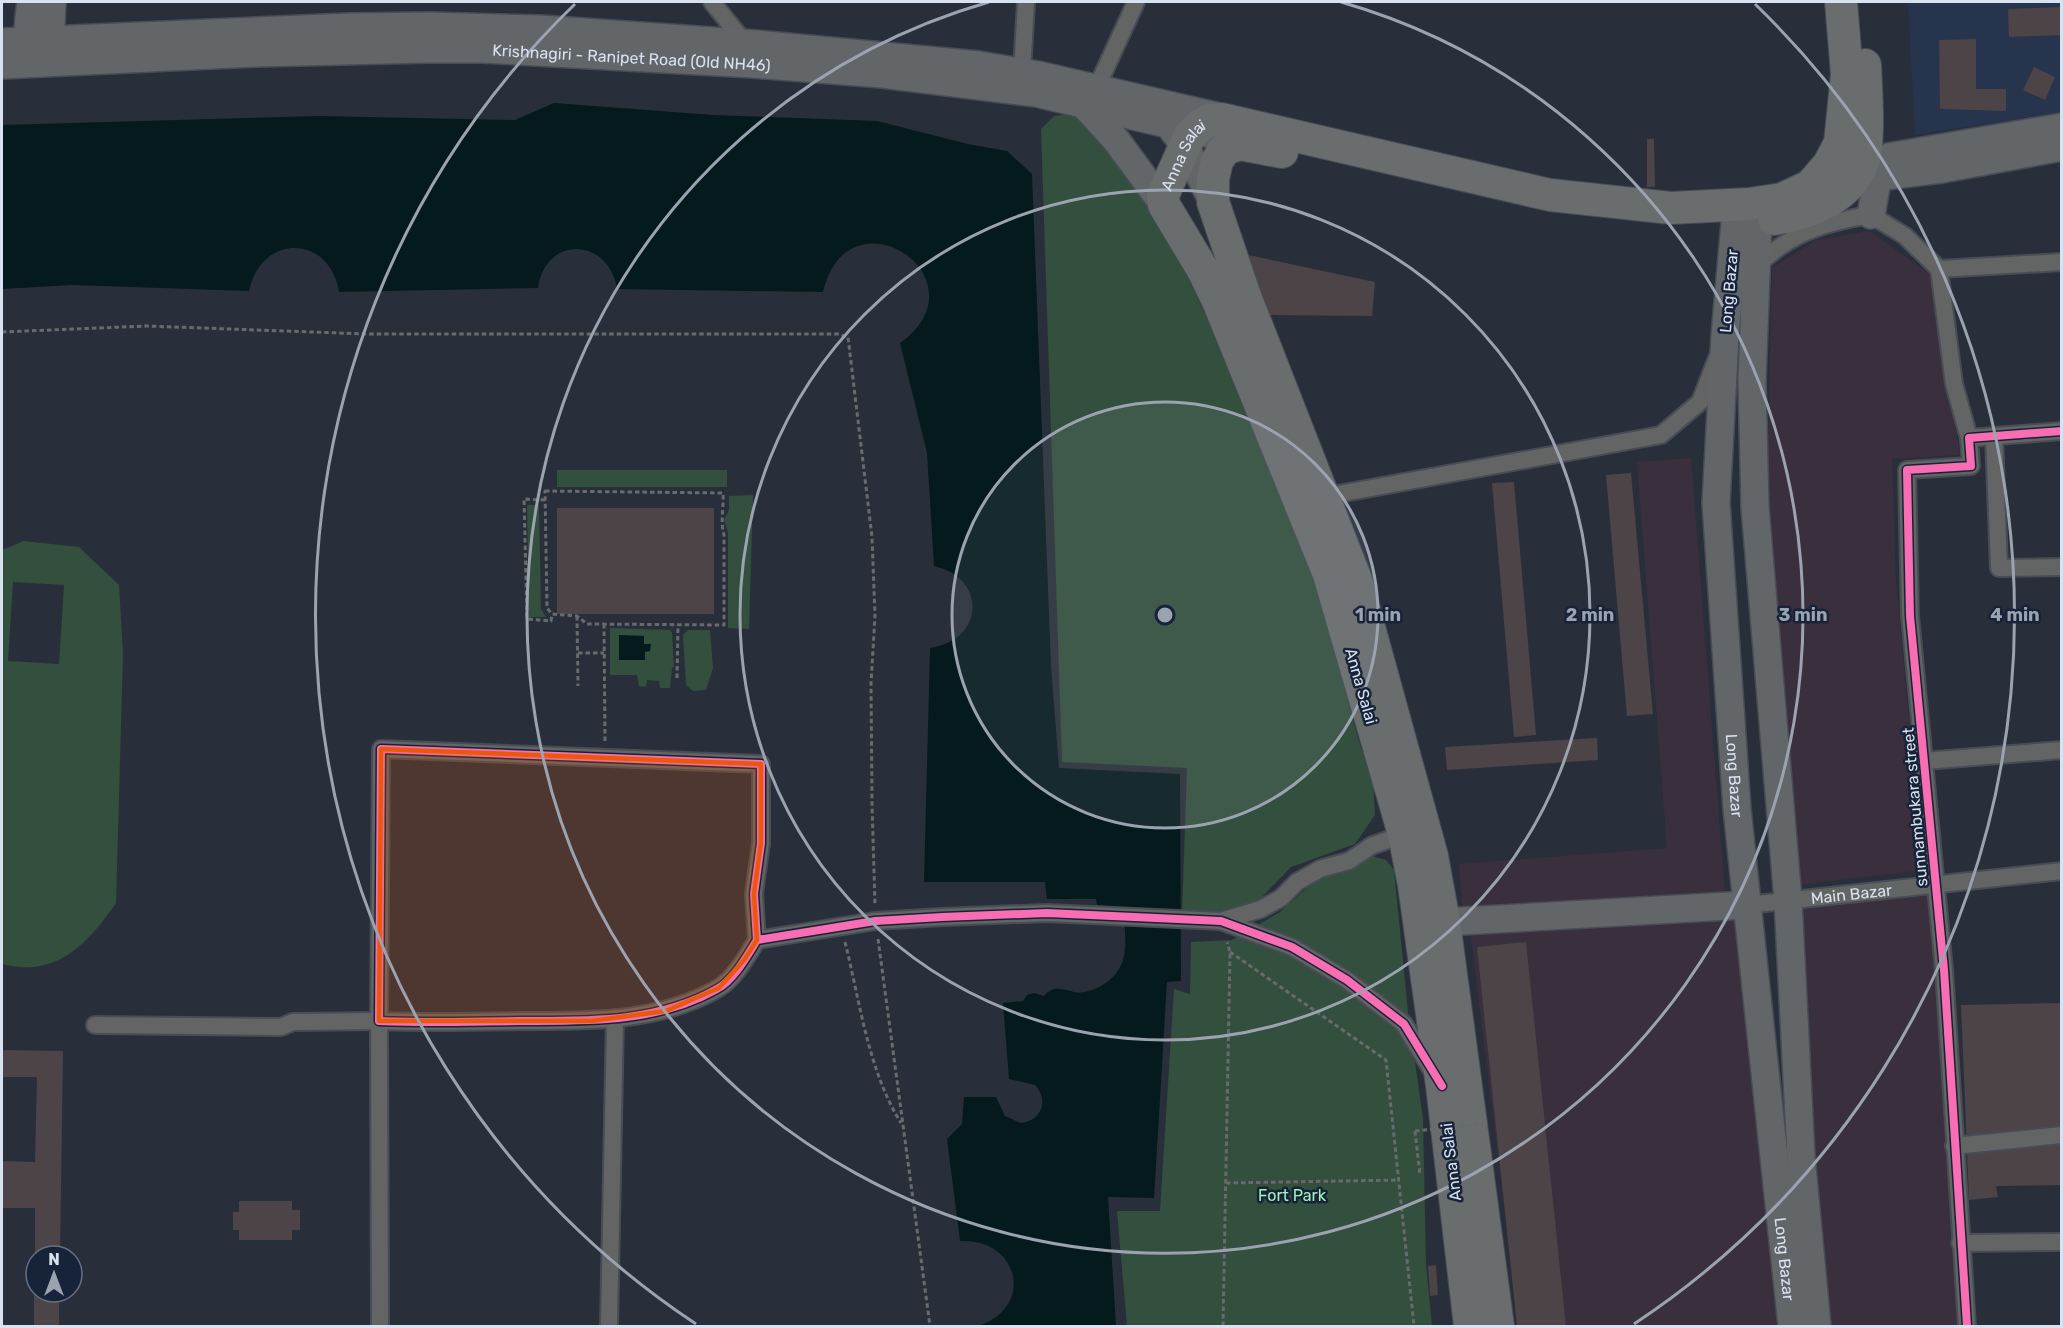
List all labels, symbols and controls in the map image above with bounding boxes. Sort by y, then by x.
street label: Krishnagiri - Ranipet Road (Old NH46) [492,40,771,75]
street label: Anna Salai [1157,115,1208,194]
street label: Long Bazar [1716,248,1742,334]
text: 1 min [1355,604,1401,626]
text: 2 min [1566,604,1614,626]
text: 3 min [1779,604,1827,626]
text: 4 min [1990,604,2040,626]
centre of rings [1155,605,1175,625]
street label: Anna Salai [1341,646,1381,726]
street label: sunnambukara street [1899,727,1931,887]
street label: Long Bazar [1722,733,1747,818]
street label: Main Bazar [1810,880,1893,908]
street label: Anna Salai [1437,1122,1465,1202]
park label: Fort Park [1258,1186,1327,1205]
street label: Long Bazar [1771,1216,1799,1302]
north arrow [24,1244,84,1304]
text: N [48,1250,60,1269]

